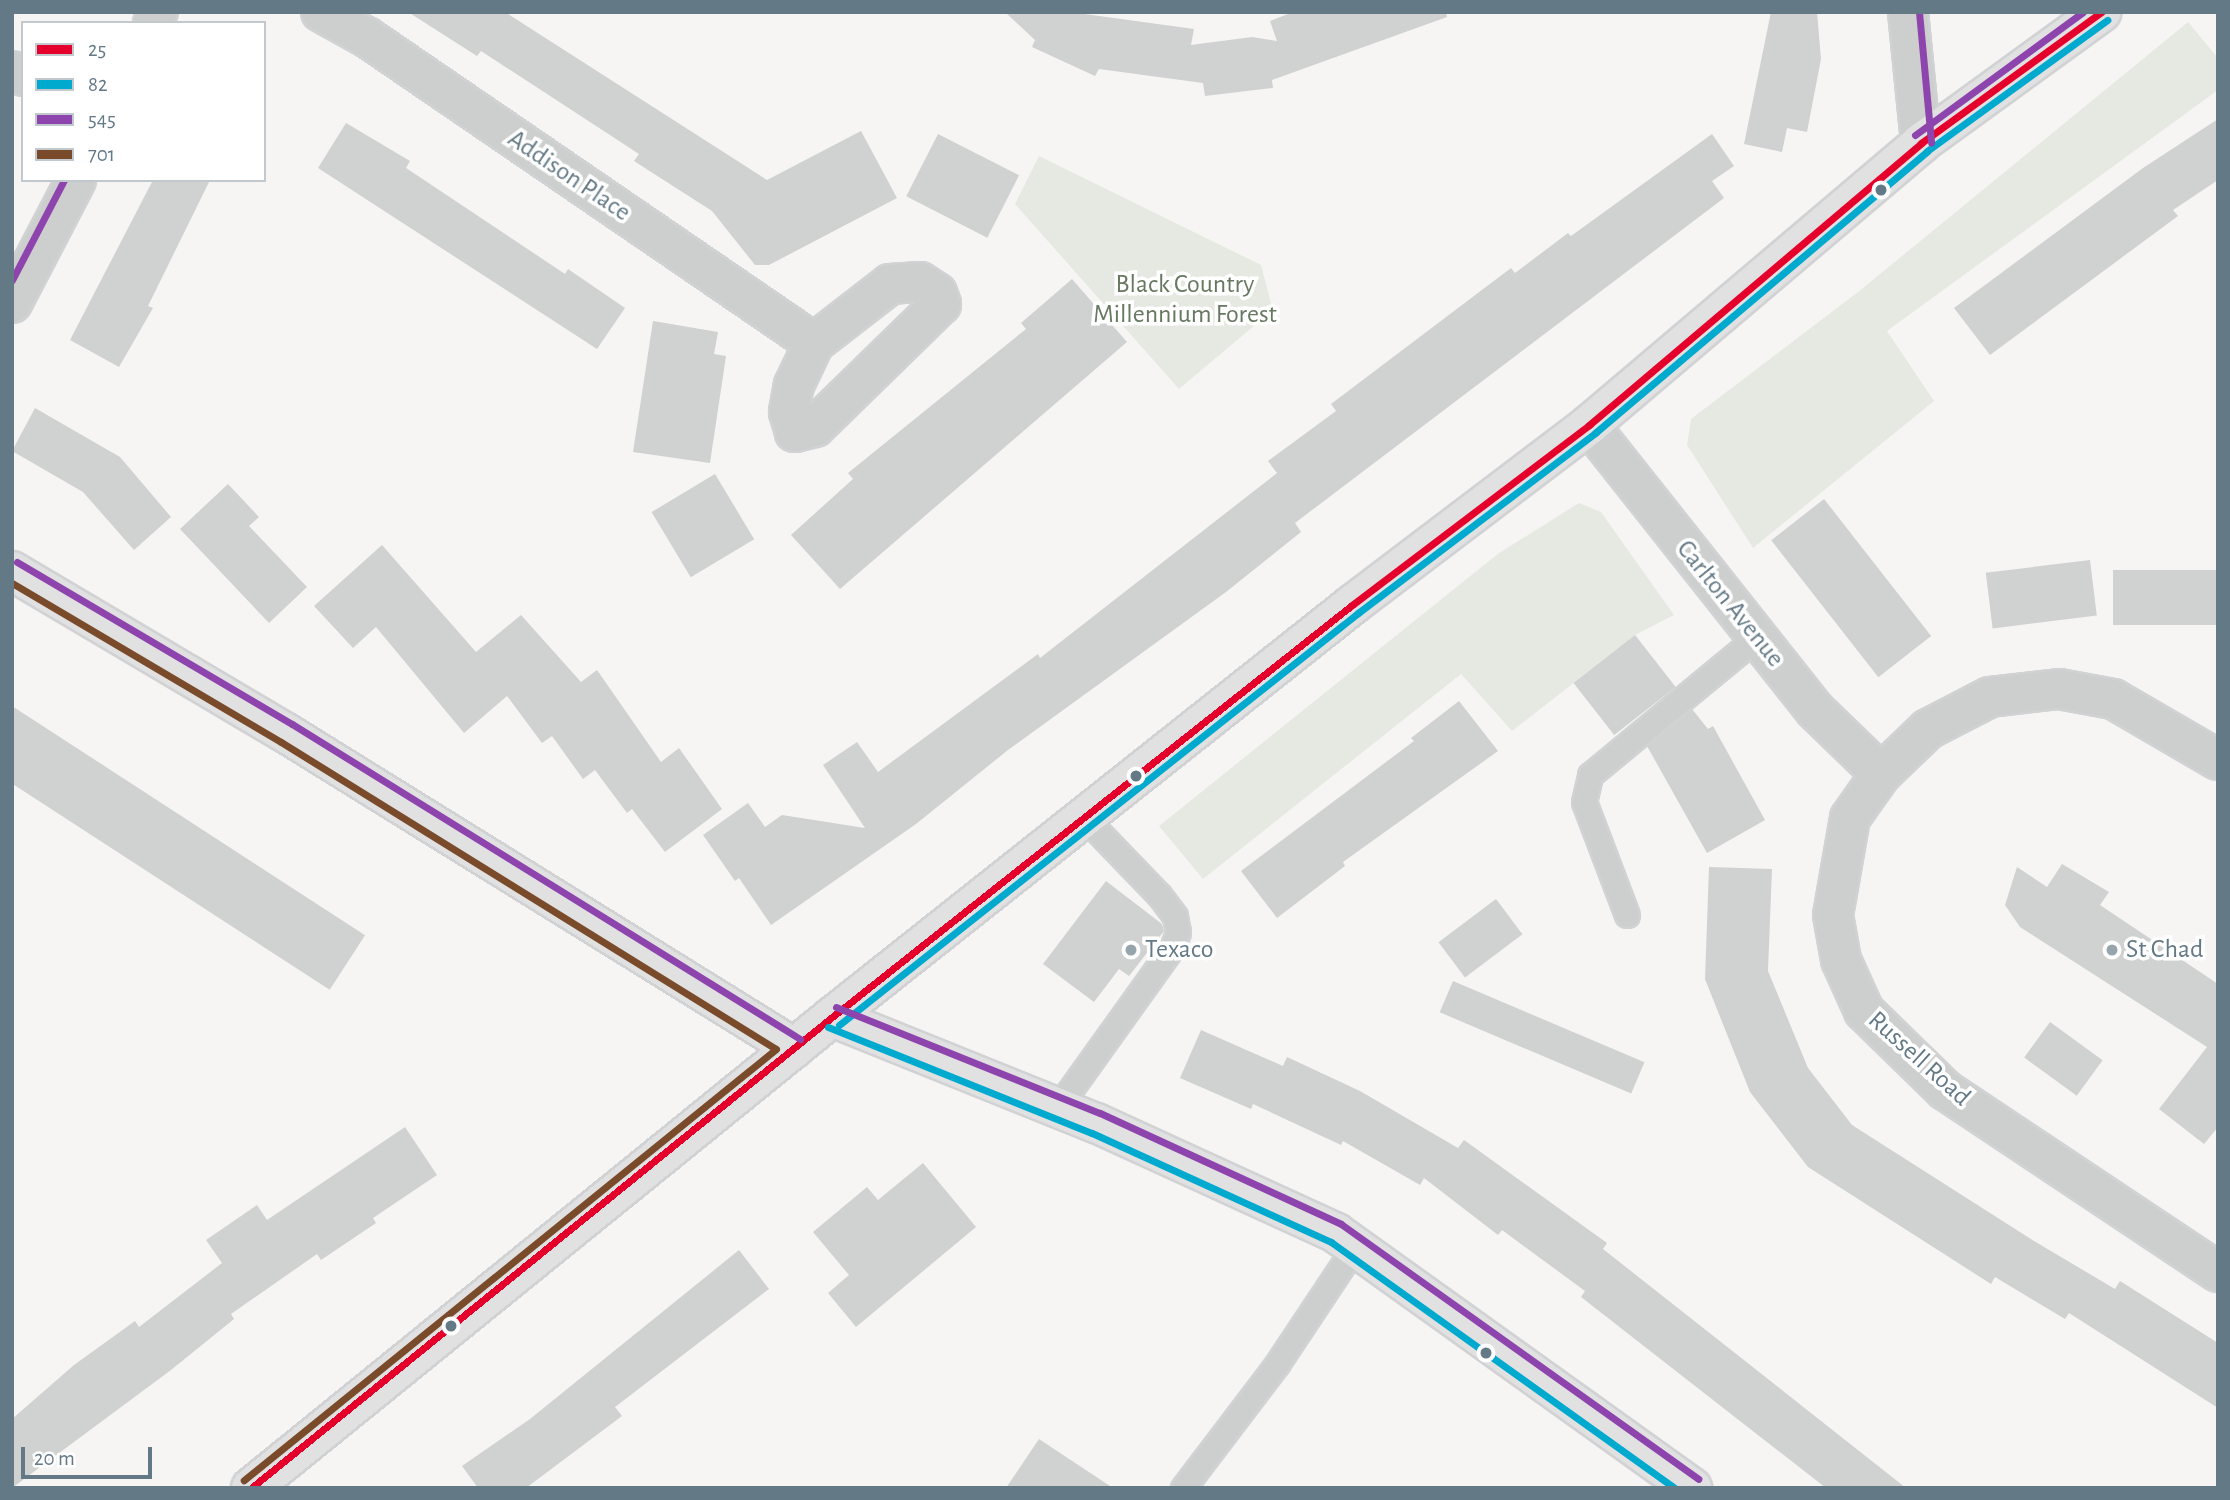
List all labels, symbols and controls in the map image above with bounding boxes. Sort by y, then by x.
legend [21,21,266,182]
text: 25 [88,39,106,60]
text: 82 [88,74,108,95]
text: 545 [88,109,116,130]
street label: Addison Place [502,123,636,229]
text: 701 [88,144,115,165]
unlabelled marker [1874,183,1888,197]
park label: Black Country Millennium Forest [1093,269,1277,330]
street label: Carlton Avenue [1669,534,1791,674]
unlabelled marker [1129,769,1143,783]
place label: Texaco [1145,934,1214,966]
place label: St Chad [2126,934,2203,966]
marker: Texaco [1123,942,1139,958]
marker: St Chad [2104,942,2120,958]
street label: Russell Road [1861,1005,1977,1113]
unlabelled marker [444,1319,458,1333]
unlabelled marker [1479,1346,1493,1360]
scale bar [24,1434,156,1478]
text: 20 m [34,1448,75,1469]

